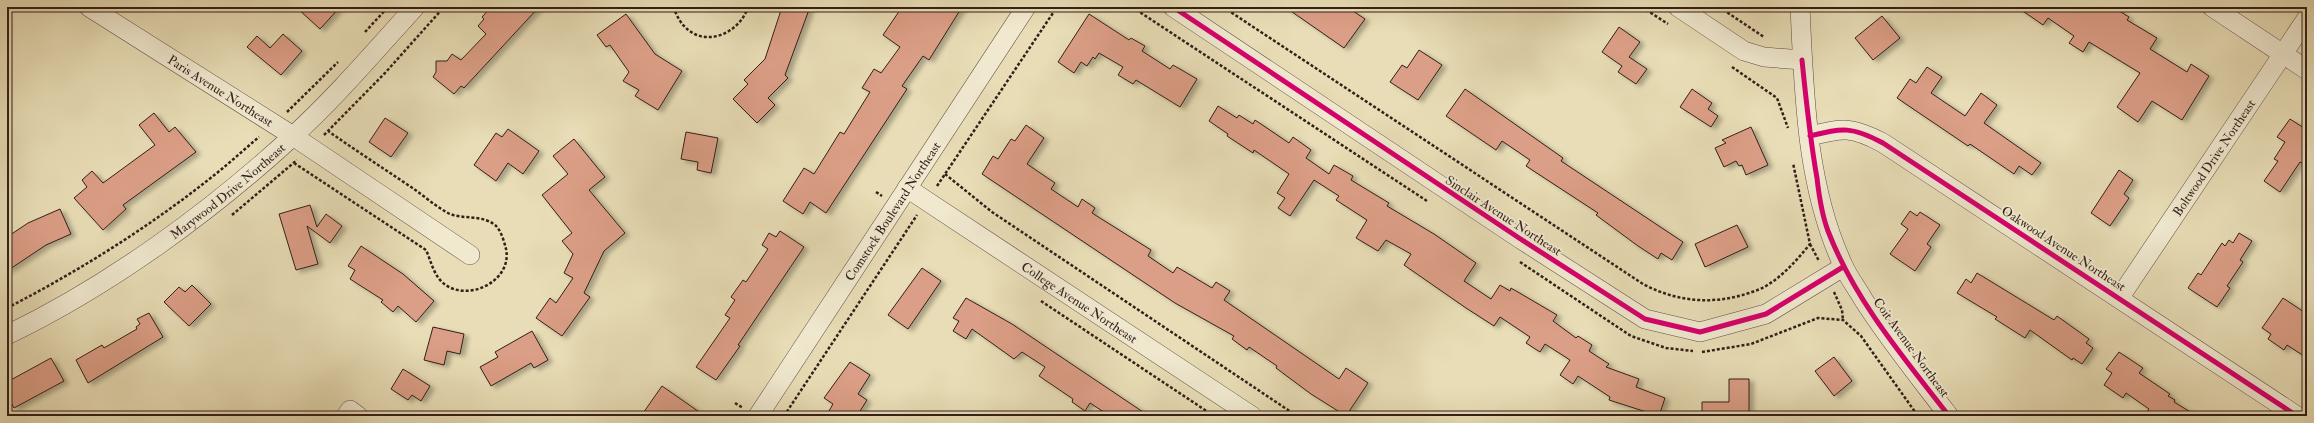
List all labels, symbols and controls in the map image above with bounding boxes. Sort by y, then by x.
street label: Paris Avenue Northeast [165,52,276,130]
street label: Boltwood Drive Northeast [2169,96,2259,220]
street label: Comstock Boulevard Northeast [842,139,945,284]
street label: Marywood Drive Northeast [167,140,289,243]
street label: Sinclair Avenue Northeast [1442,172,1565,259]
street label: Oakwood Avenue Northeast [1998,203,2129,295]
street label: College Avenue Northeast [1018,259,1140,347]
street label: Coit Avenue Northeast [1870,295,1953,401]

